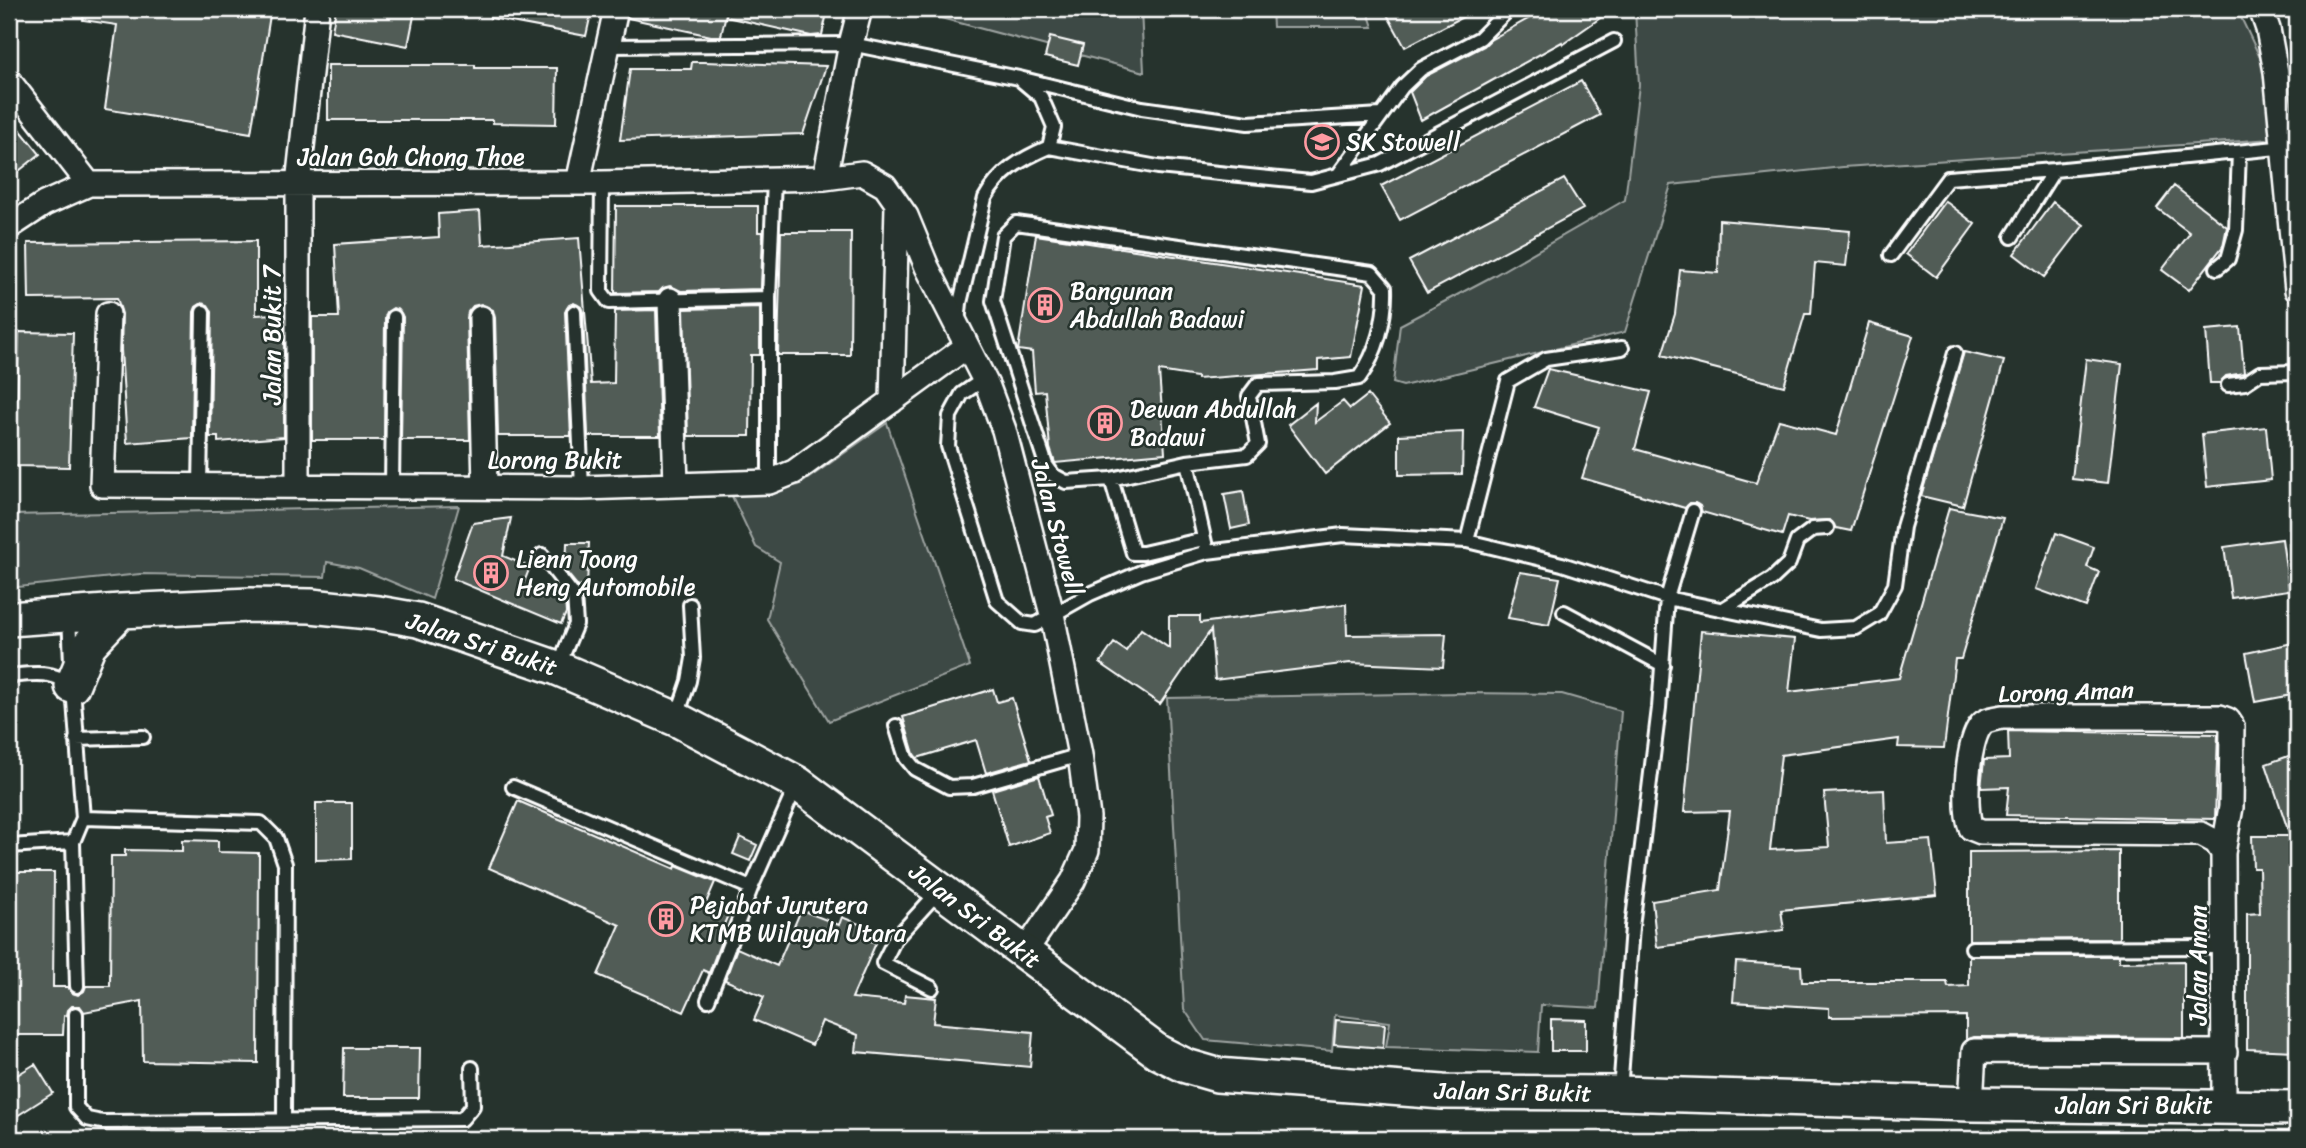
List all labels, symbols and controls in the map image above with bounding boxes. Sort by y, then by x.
place label: SK Stowell [1346,121,1461,163]
school or university icon: SK Stowell [1303,123,1341,161]
street label: Jalan Goh Chong Thoe [296,136,525,178]
street label: Jalan Bukit 7 [251,264,293,406]
place label: Bangunan Abdullah Badawi [1069,270,1245,340]
building icon: Bangunan Abdullah Badawi [1026,286,1064,324]
place label: Dewan Abdullah Badawi [1130,388,1297,458]
building icon: Dewan Abdullah Badawi [1086,404,1124,442]
street label: Lorong Bukit [488,439,622,481]
street label: Jalan Stowell [1018,453,1096,601]
place label: Lienn Toong Heng Automobile [516,538,696,608]
building icon: Lienn Toong Heng Automobile [472,554,510,592]
street label: Jalan Sri Bukit [400,599,563,688]
street label: Lorong Aman [1997,669,2135,715]
street label: Jalan Sri Bukit [899,851,1050,980]
place label: Pejabat Jurutera KTMB Wilayah Utara [690,884,907,954]
building icon: Pejabat Jurutera KTMB Wilayah Utara [647,900,685,938]
street label: Jalan Aman [2177,905,2219,1026]
street label: Jalan Sri Bukit [1433,1070,1592,1114]
street label: Jalan Sri Bukit [2054,1084,2213,1126]

